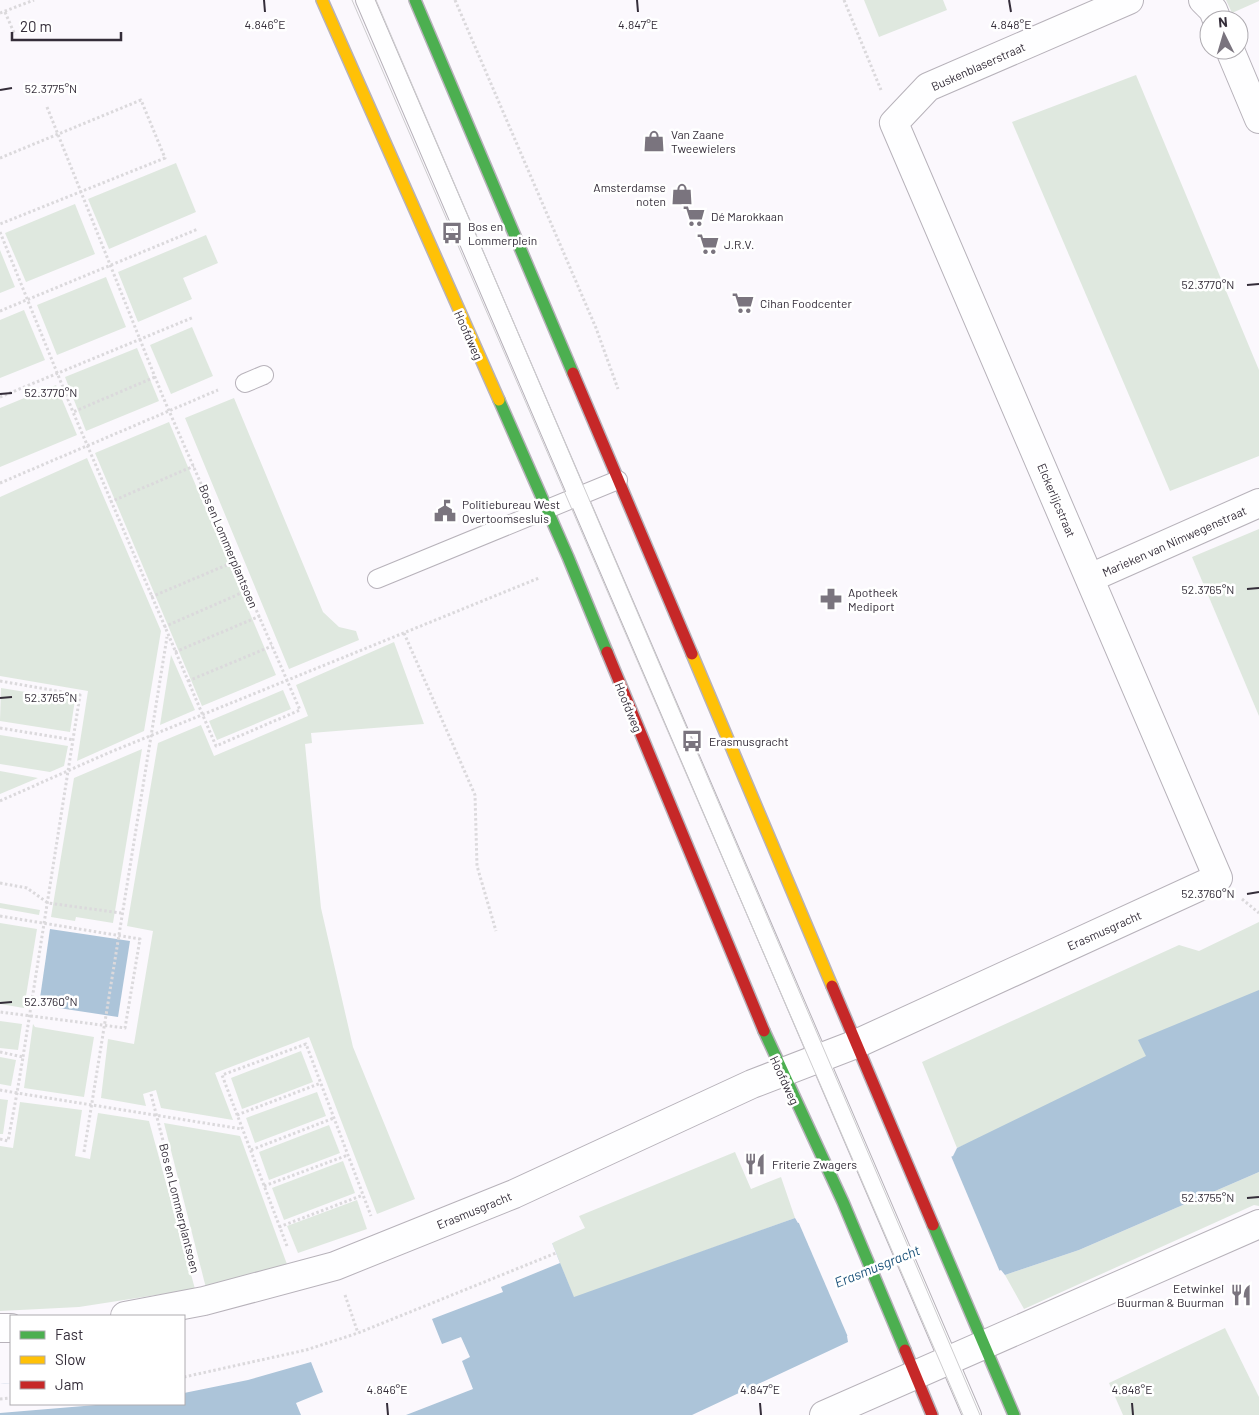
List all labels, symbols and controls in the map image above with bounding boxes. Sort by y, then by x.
scale bar [12,10,121,42]
north arrow [1199,10,1249,60]
text: N [1217,13,1228,30]
text: 20 m [20,17,52,35]
text: 4.846°E [245,17,285,31]
text: 4.847°E [618,17,658,31]
text: 4.848°E [991,17,1031,31]
street label: Buskenblaserstraat [929,39,1027,93]
text: 52.3775°N [25,81,77,95]
place label: Van Zaane Tweewielers [671,127,736,155]
shop icon: Van Zaane Tweewielers [641,128,667,154]
place label: Amsterdamse noten [593,180,666,208]
shop icon: Amsterdamse noten [669,181,695,207]
supermarket icon: Dé Marokkaan [681,203,707,229]
place label: Dé Marokkaan [711,209,783,223]
place label: Bos en Lommerplein [468,219,537,247]
bus stop icon: Bos en Lommerplein [439,220,465,246]
supermarket icon: J.R.V. [695,231,721,257]
place label: J.R.V. [724,237,754,251]
text: 52.3770°N [1182,277,1234,291]
supermarket icon: Cihan Foodcenter [730,290,756,316]
place label: Cihan Foodcenter [760,296,852,310]
street label: Hoofdweg [452,308,486,362]
text: 52.3770°N [25,385,77,399]
street label: Elckerlijcstraat [1035,461,1079,539]
street label: Bos en Lommerplantsoen [197,482,261,610]
place label: Politiebureau West Overtoomsesluis [462,497,560,525]
public building icon: Politiebureau West Overtoomsesluis [432,498,458,524]
street label: Marieken van Nimwegenstraat [1100,503,1248,579]
text: 52.3765°N [1182,582,1234,596]
place label: Apotheek Mediport [848,585,898,613]
pharmacy icon: Apotheek Mediport [818,586,844,612]
street label: Hoofdweg [613,680,645,734]
text: 52.3765°N [25,690,77,704]
bus stop icon: Erasmusgracht [679,728,705,754]
place label: Erasmusgracht [709,734,789,748]
text: 52.3760°N [1181,886,1235,900]
street label: Erasmusgracht [1065,907,1143,953]
text: 52.3760°N [24,994,78,1008]
street label: Hoofdweg [768,1053,802,1107]
street label: Bos en Lommerplantsoen [157,1142,203,1274]
restaurant icon: Friterie Zwagers [742,1151,768,1177]
place label: Friterie Zwagers [772,1157,857,1171]
street label: Erasmusgracht [434,1189,514,1231]
text: 52.3755°N [1182,1190,1234,1204]
water label: Erasmusgracht [832,1241,922,1291]
place label: Eetwinkel Buurman & Buurman [1117,1281,1224,1309]
restaurant icon: Eetwinkel Buurman & Buurman [1228,1282,1254,1308]
legend [10,1315,185,1405]
text: Fast [55,1325,83,1343]
text: Slow [55,1350,86,1368]
text: Jam [55,1375,84,1393]
text: 4.846°E [367,1382,407,1396]
text: 4.847°E [740,1382,780,1396]
text: 4.848°E [1112,1382,1152,1396]

